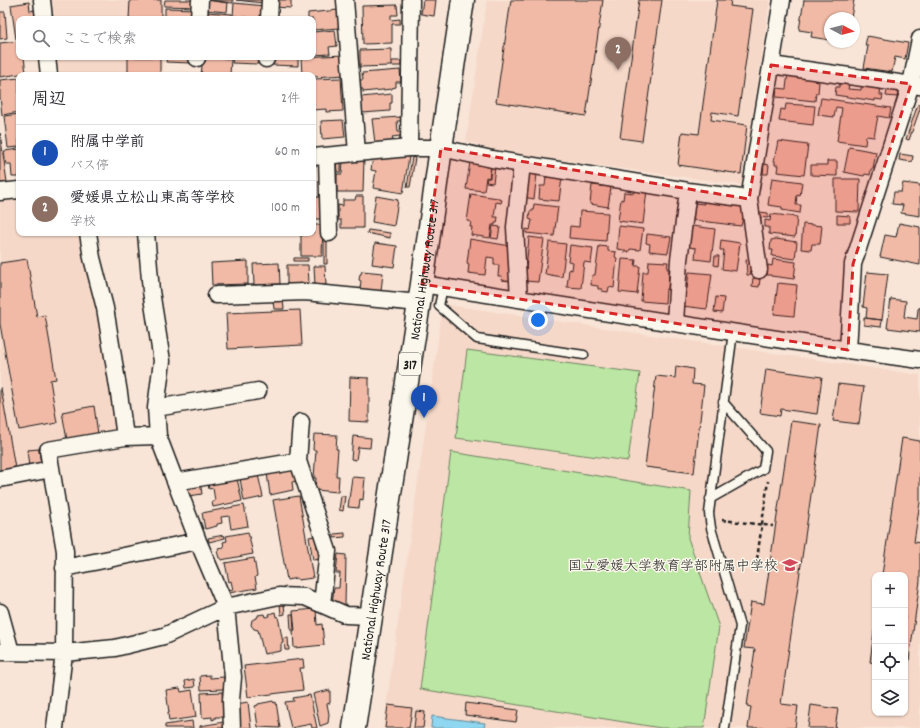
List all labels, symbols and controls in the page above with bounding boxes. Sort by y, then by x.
north arrow [824,12,860,48]
search box [16,16,316,60]
icon: search [30,27,52,49]
text: ここで検索 [62,29,137,51]
pin: 2 [605,37,631,70]
text: 周辺 [32,89,66,113]
text: 2件 [281,90,300,109]
text: 附属中学前 [70,132,145,154]
text: 1 [44,143,46,162]
text: 60 m [275,143,300,162]
text: バス停 [70,157,109,176]
text: 愛媛県立松山東高等学校 [70,188,235,210]
street label: National Highway Route 317 [406,198,446,341]
text: 2 [42,199,48,218]
text: 100 m [271,199,300,218]
text: 学校 [70,213,96,232]
your location [528,310,548,330]
road number: 317 [399,353,421,375]
pin: 1 [411,385,437,418]
street label: National Highway Route 317 [357,518,398,662]
school or university icon: 国立愛媛大学教育学部附属中学校 [781,556,799,574]
place label: 国立愛媛大学教育学部附属中学校 [568,557,778,577]
map controls [872,572,908,716]
button: + [872,572,908,608]
button: − [872,608,908,644]
button: locate [872,644,908,680]
button: layers [872,680,908,716]

